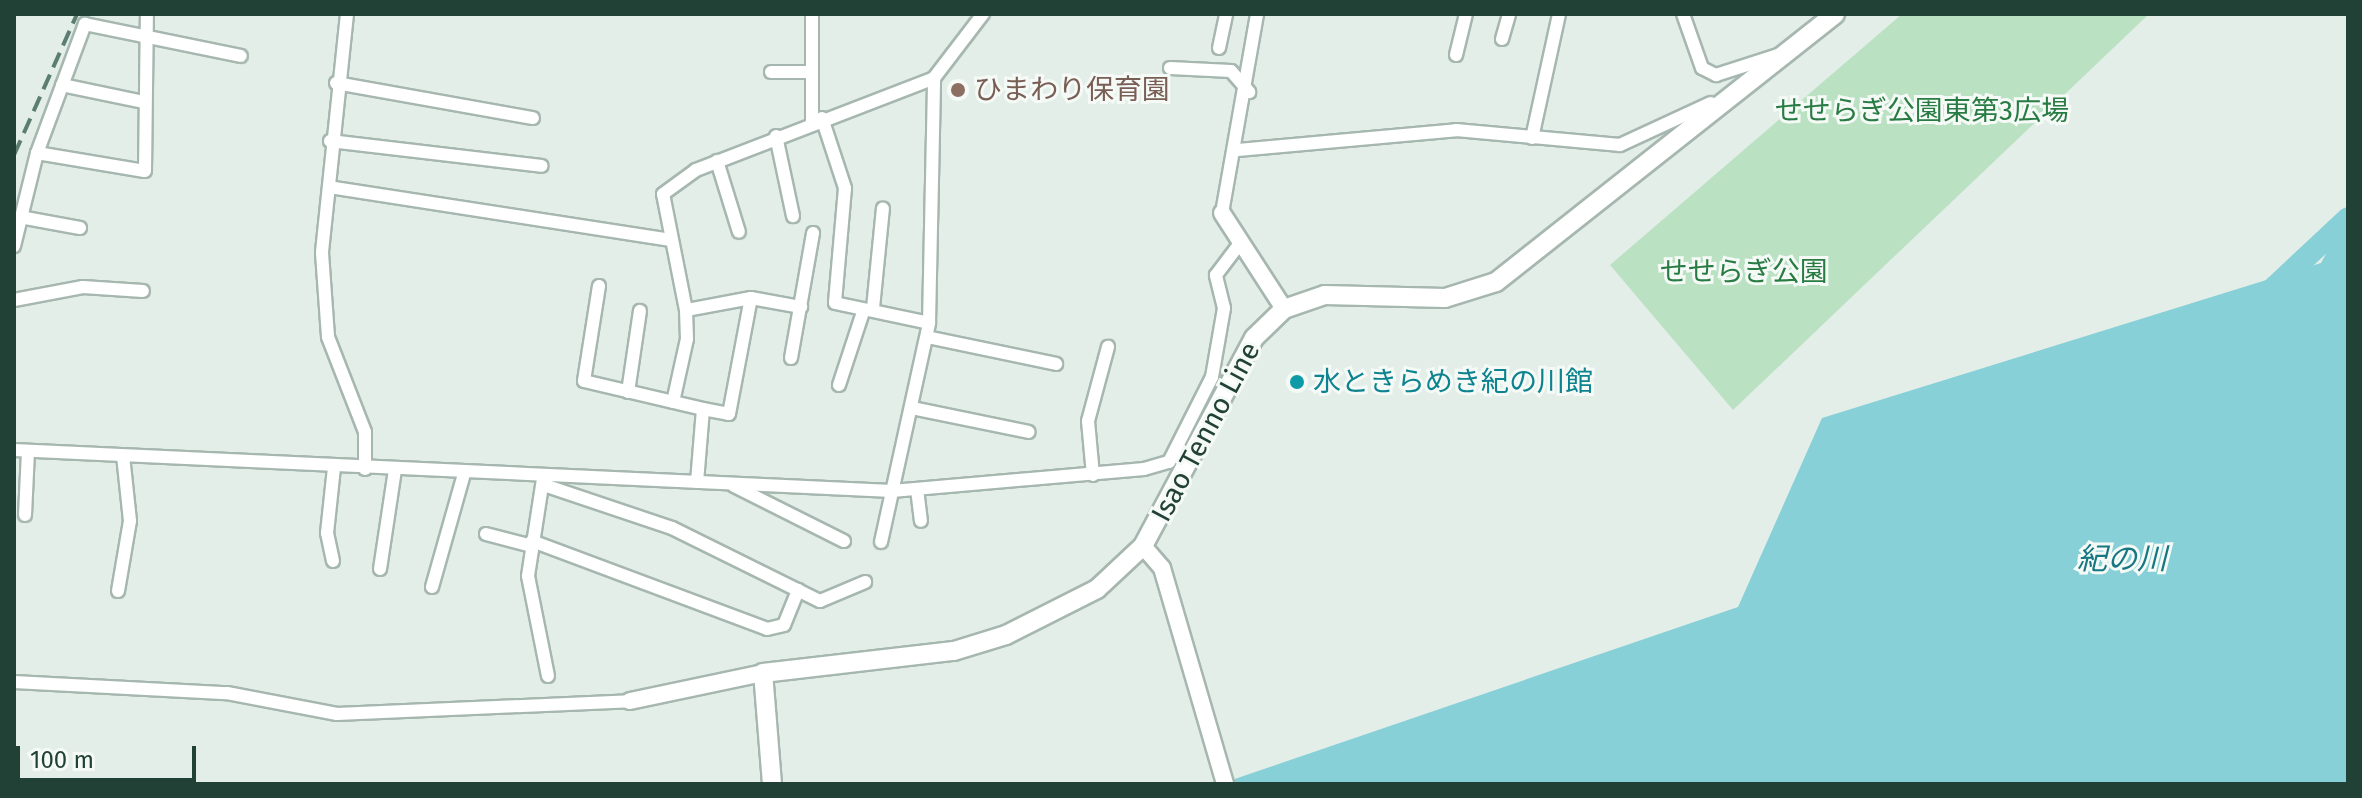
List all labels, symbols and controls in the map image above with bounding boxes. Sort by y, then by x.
place label: ひまわり保育園 [974,73,1170,107]
marker: ひまわり保育園 [949,81,967,99]
park label: せせらぎ公園東第3広場 [1775,94,2069,128]
park label: せせらぎ公園 [1660,255,1828,289]
street label: Isao Tenno Line [1145,337,1267,527]
place label: 水ときらめき紀の川館 [1313,365,1593,399]
marker: 水ときらめき紀の川館 [1288,373,1306,391]
water label: 紀の川 [2077,541,2167,577]
scale bar [20,730,200,780]
text: 100 m [30,746,94,774]

